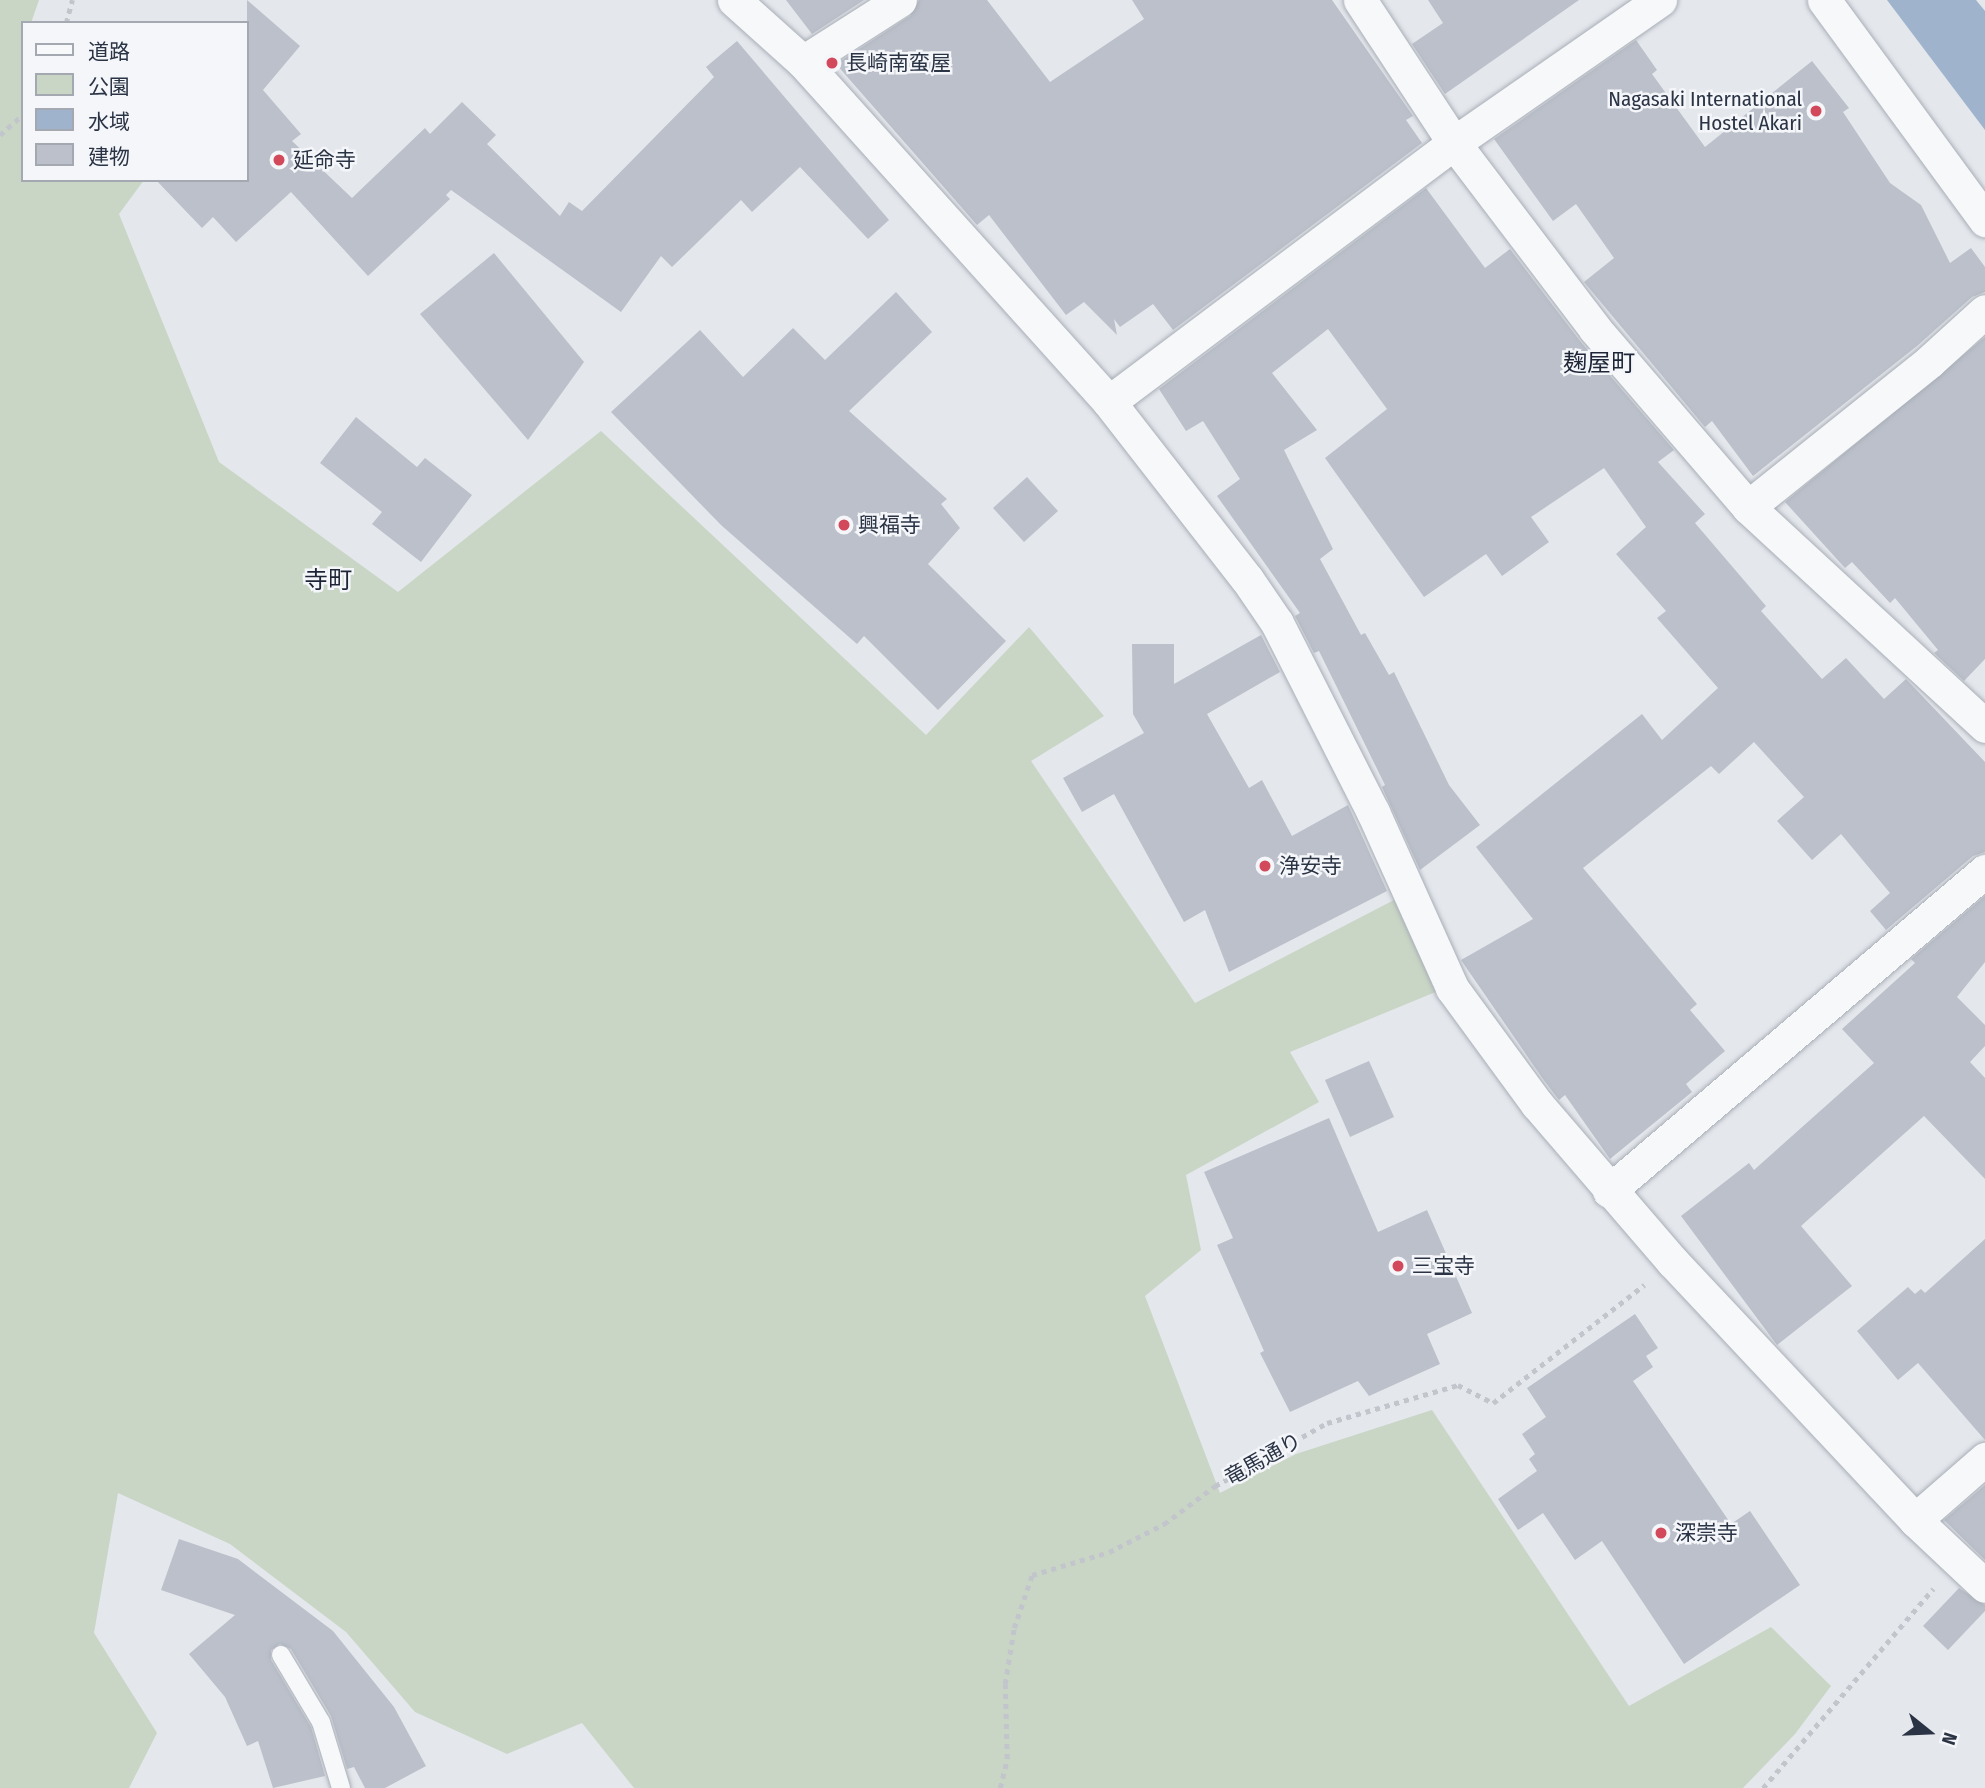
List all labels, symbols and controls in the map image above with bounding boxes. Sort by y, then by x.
legend [21,21,248,182]
text: 道路 [88,39,130,65]
place label: 長崎南蛮屋 [846,50,951,76]
marker: 長崎南蛮屋 [824,55,840,71]
text: 公園 [88,74,130,100]
place label: Nagasaki International Hostel Akari [1608,86,1802,136]
marker: Nagasaki International Hostel Akari [1808,103,1824,119]
text: 水域 [88,109,130,135]
text: 建物 [88,144,130,170]
place label: 延命寺 [293,147,356,173]
marker: 延命寺 [271,152,287,168]
district label: 麹屋町 [1563,350,1635,378]
place label: 興福寺 [858,512,921,538]
marker: 興福寺 [836,517,852,533]
district label: 寺町 [304,567,352,595]
place label: 浄安寺 [1279,853,1342,879]
marker: 浄安寺 [1257,858,1273,874]
place label: 三宝寺 [1412,1253,1475,1279]
marker: 三宝寺 [1390,1258,1406,1274]
street label: 竜馬通り [1220,1428,1306,1490]
place label: 深崇寺 [1675,1520,1738,1546]
marker: 深崇寺 [1653,1525,1669,1541]
north arrow [1894,1697,1964,1767]
text: N [1937,1730,1962,1748]

